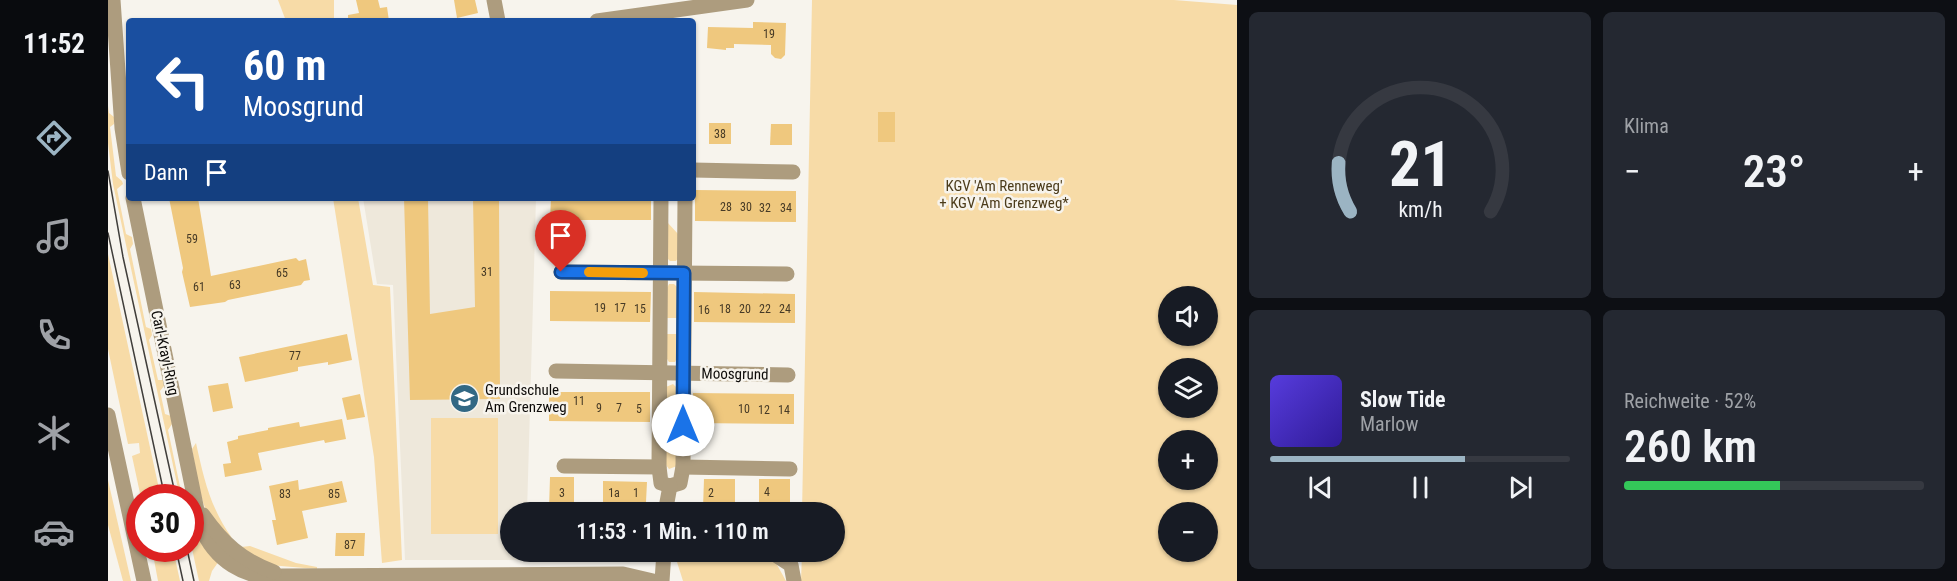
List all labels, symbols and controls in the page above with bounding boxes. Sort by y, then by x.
house number: 19 [763,27,775,41]
text: 11:52 [23,28,85,60]
text: 60 m [243,41,326,90]
icon: left [144,42,222,120]
text: Moosgrund [243,91,364,123]
text: Klima [1624,114,1669,138]
icon: directions [33,117,75,159]
house number: 38 [714,127,726,141]
text: 21 [1388,128,1452,201]
text: 23° [1743,145,1805,198]
text: − [1624,152,1641,191]
text: + [1908,152,1924,191]
icon: arrive [200,156,233,189]
text: Dann [144,160,188,185]
park label: KGV 'Am Renneweg' + KGV 'Am Grenzweg* [939,177,1069,212]
text: km/h [1398,197,1442,222]
house number: 28 [720,200,732,214]
house number: 30 [740,200,752,214]
house number: 32 [759,201,771,215]
house number: 34 [780,201,792,215]
pin [535,210,586,272]
icon: music [33,215,75,257]
icon: arrive [544,219,577,252]
house number: 59 [186,232,198,246]
house number: 31 [481,265,493,279]
house number: 65 [276,266,288,280]
house number: 63 [229,278,241,292]
house number: 61 [193,280,205,294]
map controls [1158,286,1218,562]
button: sound [1158,286,1218,346]
house number: 19 [594,301,606,315]
house number: 17 [614,301,626,315]
house number: 15 [634,302,646,316]
house number: 18 [719,302,731,316]
house number: 20 [739,302,751,316]
house number: 22 [759,302,771,316]
house number: 24 [779,302,791,316]
house number: 16 [698,303,710,317]
street label: Carl-Krayl-Ring [147,309,183,397]
icon: phone [33,314,75,356]
house number: 77 [289,349,301,363]
button: layers [1158,358,1218,418]
street label: Moosgrund [701,364,769,384]
place label: Grundschule Am Grenzweg [485,381,567,416]
school or university icon: Grundschule Am Grenzweg [448,383,480,415]
text: Slow Tide [1360,387,1446,412]
text: Reichweite · 52% [1624,389,1756,413]
position arrow [651,393,715,457]
house number: 11 [573,394,585,408]
house number: 9 [596,401,602,415]
house number: 7 [616,401,622,415]
house number: 5 [636,402,642,416]
house number: 10 [738,402,750,416]
house number: 12 [758,403,770,417]
house number: 14 [778,403,790,417]
icon: climate [33,412,75,454]
text: Marlow [1360,412,1418,436]
text: 260 km [1624,420,1757,473]
button: + [1158,430,1218,490]
icon: previous [1304,471,1337,504]
icon: pause [1404,471,1437,504]
icon: next [1504,471,1537,504]
speed limit sign: 30 [126,484,204,562]
house number: 4 [764,485,770,499]
house number: 3 [559,486,565,500]
house number: 1a [608,486,620,500]
house number: 1 [633,486,639,500]
house number: 2 [708,486,714,500]
house number: 83 [279,487,291,501]
house number: 85 [328,487,340,501]
button: − [1158,502,1218,562]
icon: car [33,511,75,553]
text: 11:53 · 1 Min. · 110 m [576,519,769,544]
house number: 87 [344,538,356,552]

